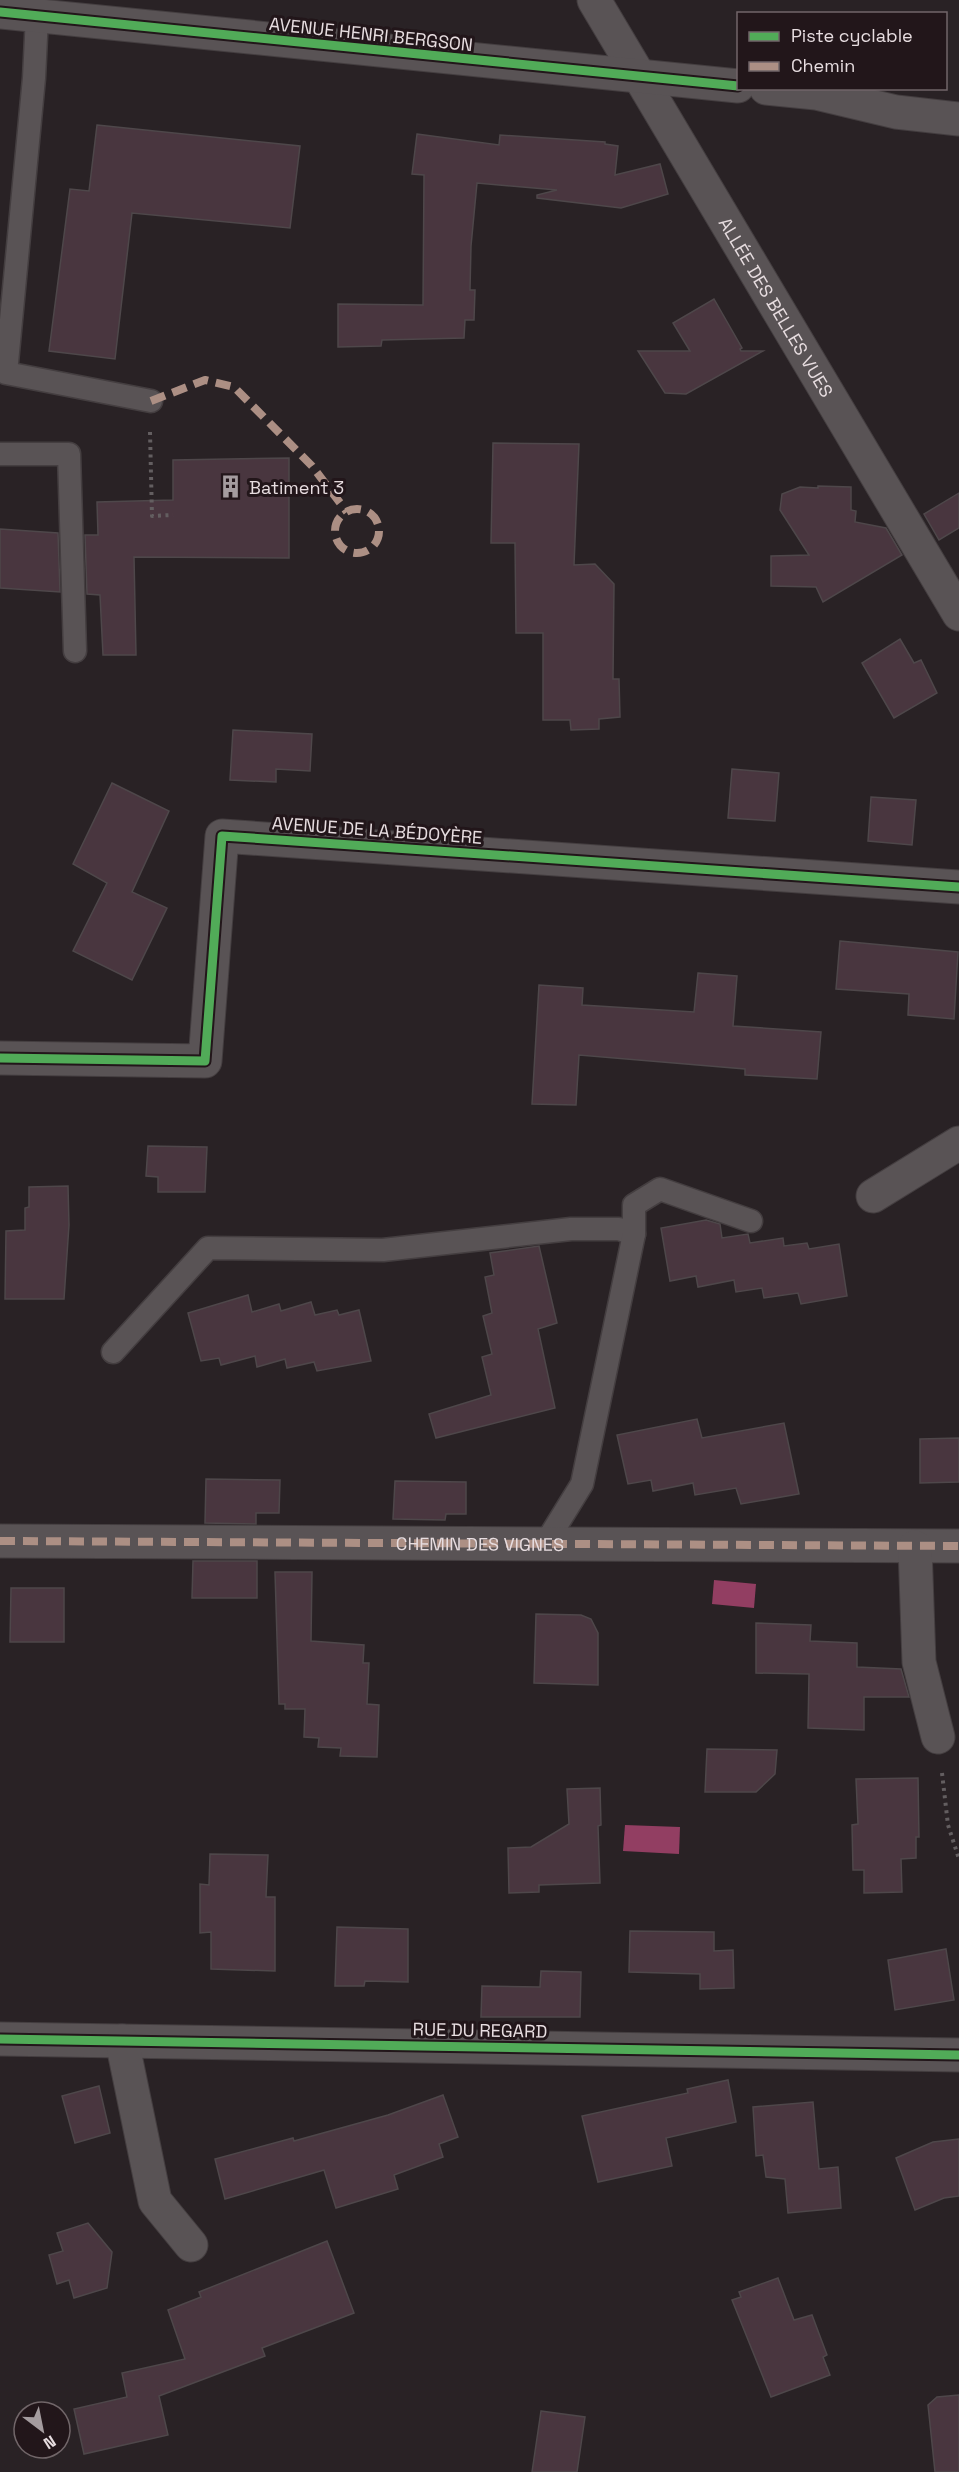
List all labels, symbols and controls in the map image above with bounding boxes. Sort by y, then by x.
street label: AVENUE HENRI BERGSON [268,12,474,56]
legend [737,12,947,90]
text: Piste cyclable [791,24,913,47]
text: Chemin [791,54,855,77]
street label: ALLÉE DES BELLES VUES [714,213,839,401]
building icon: Batiment 3 [218,474,244,500]
place label: Batiment 3 [249,476,344,499]
street label: AVENUE DE LA BÉDOYÈRE [271,811,483,849]
street label: CHEMIN DES VIGNES [396,1532,564,1555]
street label: RUE DU REGARD [412,2017,548,2043]
north arrow [12,2400,72,2460]
text: N [40,2431,60,2454]

